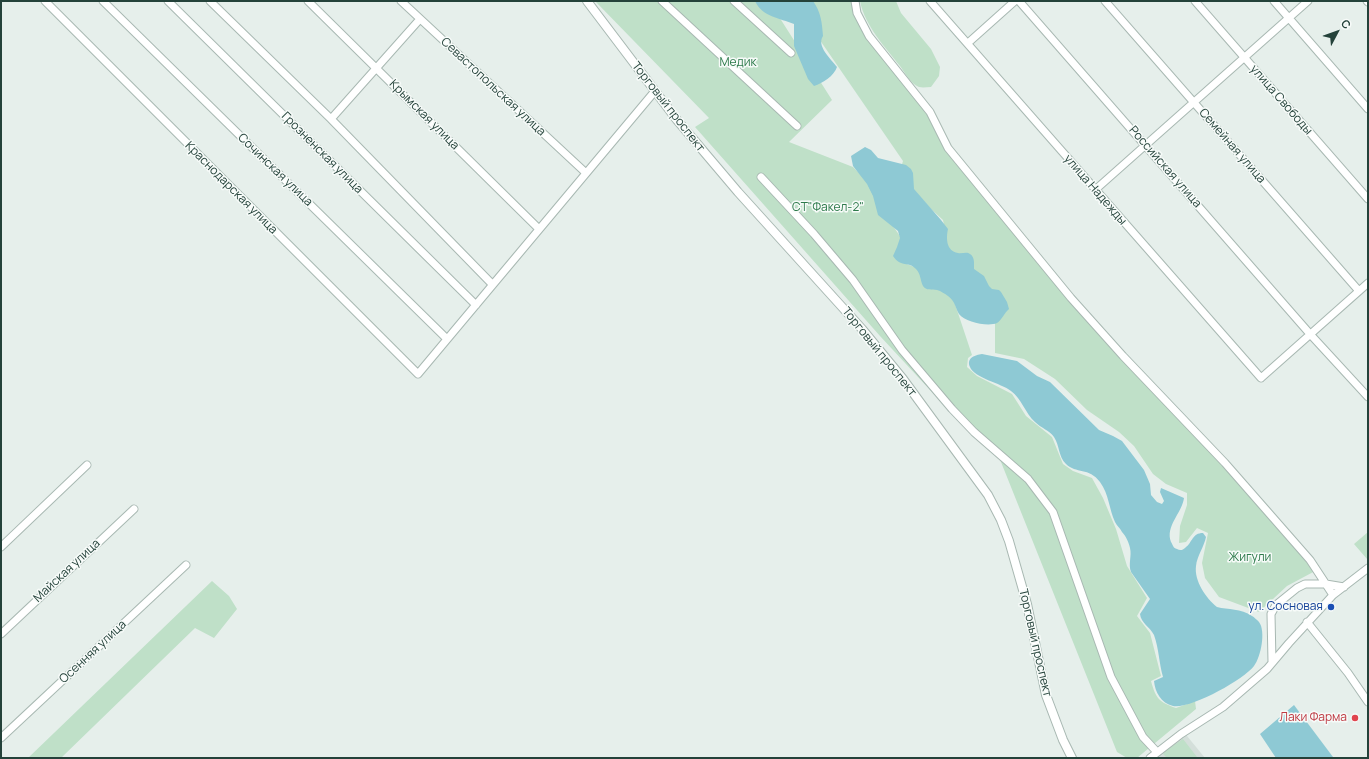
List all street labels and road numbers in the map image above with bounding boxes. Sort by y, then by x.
street label: Севастопольская улица [438,35,548,139]
street label: Торговый проспект [628,59,708,155]
street label: улица Свободы [1247,62,1315,138]
street label: Крымская улица [386,77,462,153]
street label: Семейная улица [1196,106,1268,186]
street label: Грозненская улица [278,109,366,197]
street label: Российская улица [1126,123,1204,211]
street label: Сочинская улица [235,131,315,209]
street label: Краснодарская улица [182,139,280,237]
street label: улица Надежды [1061,152,1129,228]
street label: Торговый проспект [839,305,919,399]
street label: Майская улица [31,536,103,606]
street label: Торговый проспект [1016,588,1054,698]
street label: Осенняя улица [57,617,129,687]

